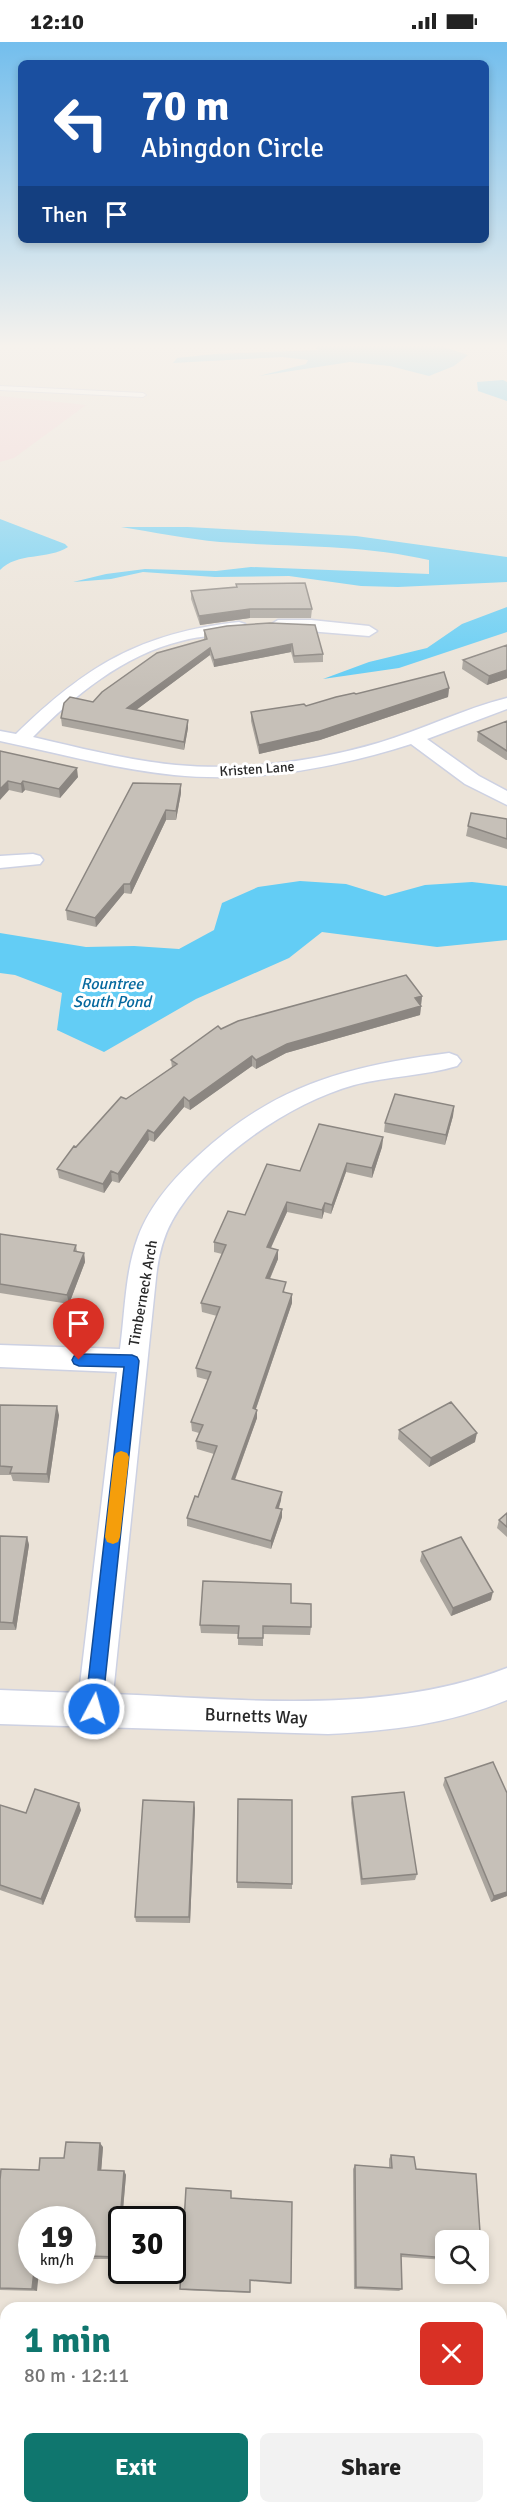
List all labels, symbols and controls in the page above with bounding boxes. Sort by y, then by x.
text: 12:10 [30,8,84,35]
text: 70 m [141,81,230,132]
icon: left [42,84,120,162]
text: Abingdon Circle [141,132,324,165]
icon: arrive [100,198,133,231]
text: Then [42,201,88,228]
street label: Kristen Lane [219,758,295,780]
water label: Rountree South Pond [73,974,153,1012]
street label: Timberneck Arch [125,1238,161,1348]
pin [53,1298,104,1360]
icon: arrive [62,1307,95,1340]
position arrow [62,1677,126,1741]
street label: Burnetts Way [204,1703,308,1729]
speed limit sign: 30 [108,2206,186,2284]
text: 19 [41,2219,73,2256]
map controls [435,2230,489,2284]
button: search [435,2230,489,2284]
text: km/h [40,2251,74,2269]
text: 1 min [24,2318,111,2363]
button: close [420,2322,483,2385]
text: 80 m · 12:11 [24,2363,129,2388]
button: Exit [24,2433,248,2502]
button: Share [260,2433,483,2502]

